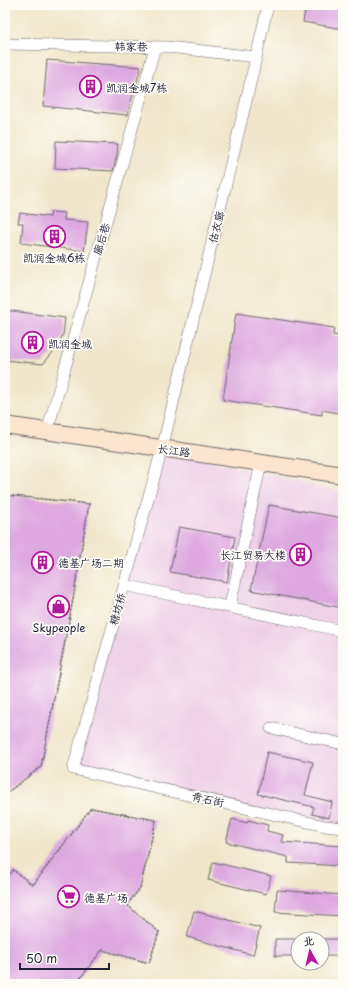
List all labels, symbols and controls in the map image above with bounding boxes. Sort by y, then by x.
street label: 韩家巷 [114,37,148,55]
building icon: 凯润金城7栋 [77,74,103,100]
place label: 凯润金城7栋 [106,79,167,96]
street label: 估衣廊 [204,209,228,245]
street label: 廊后巷 [88,221,114,257]
building icon: 凯润金城6栋 [41,224,67,250]
place label: 凯润金城6栋 [23,249,85,266]
building icon: 凯润金城 [19,330,45,356]
place label: 凯润金城 [48,335,92,352]
street label: 长江路 [156,439,192,461]
building icon: 长江贸易大楼 [288,541,314,567]
place label: 长江贸易大楼 [220,546,286,563]
building icon: 德基广场二期 [29,549,55,575]
place label: 德基广场二期 [58,554,124,571]
street label: 糖坊桥 [104,591,130,627]
shop icon: Skypeople [46,594,72,620]
place label: Skypeople [32,619,86,636]
street label: 青石街 [190,787,227,811]
supermarket icon: 德基广场 [56,884,82,910]
place label: 德基广场 [84,889,128,906]
north arrow [290,931,330,971]
text: 北 [302,931,315,950]
scale bar [20,945,109,971]
text: 50 m [26,949,57,967]

